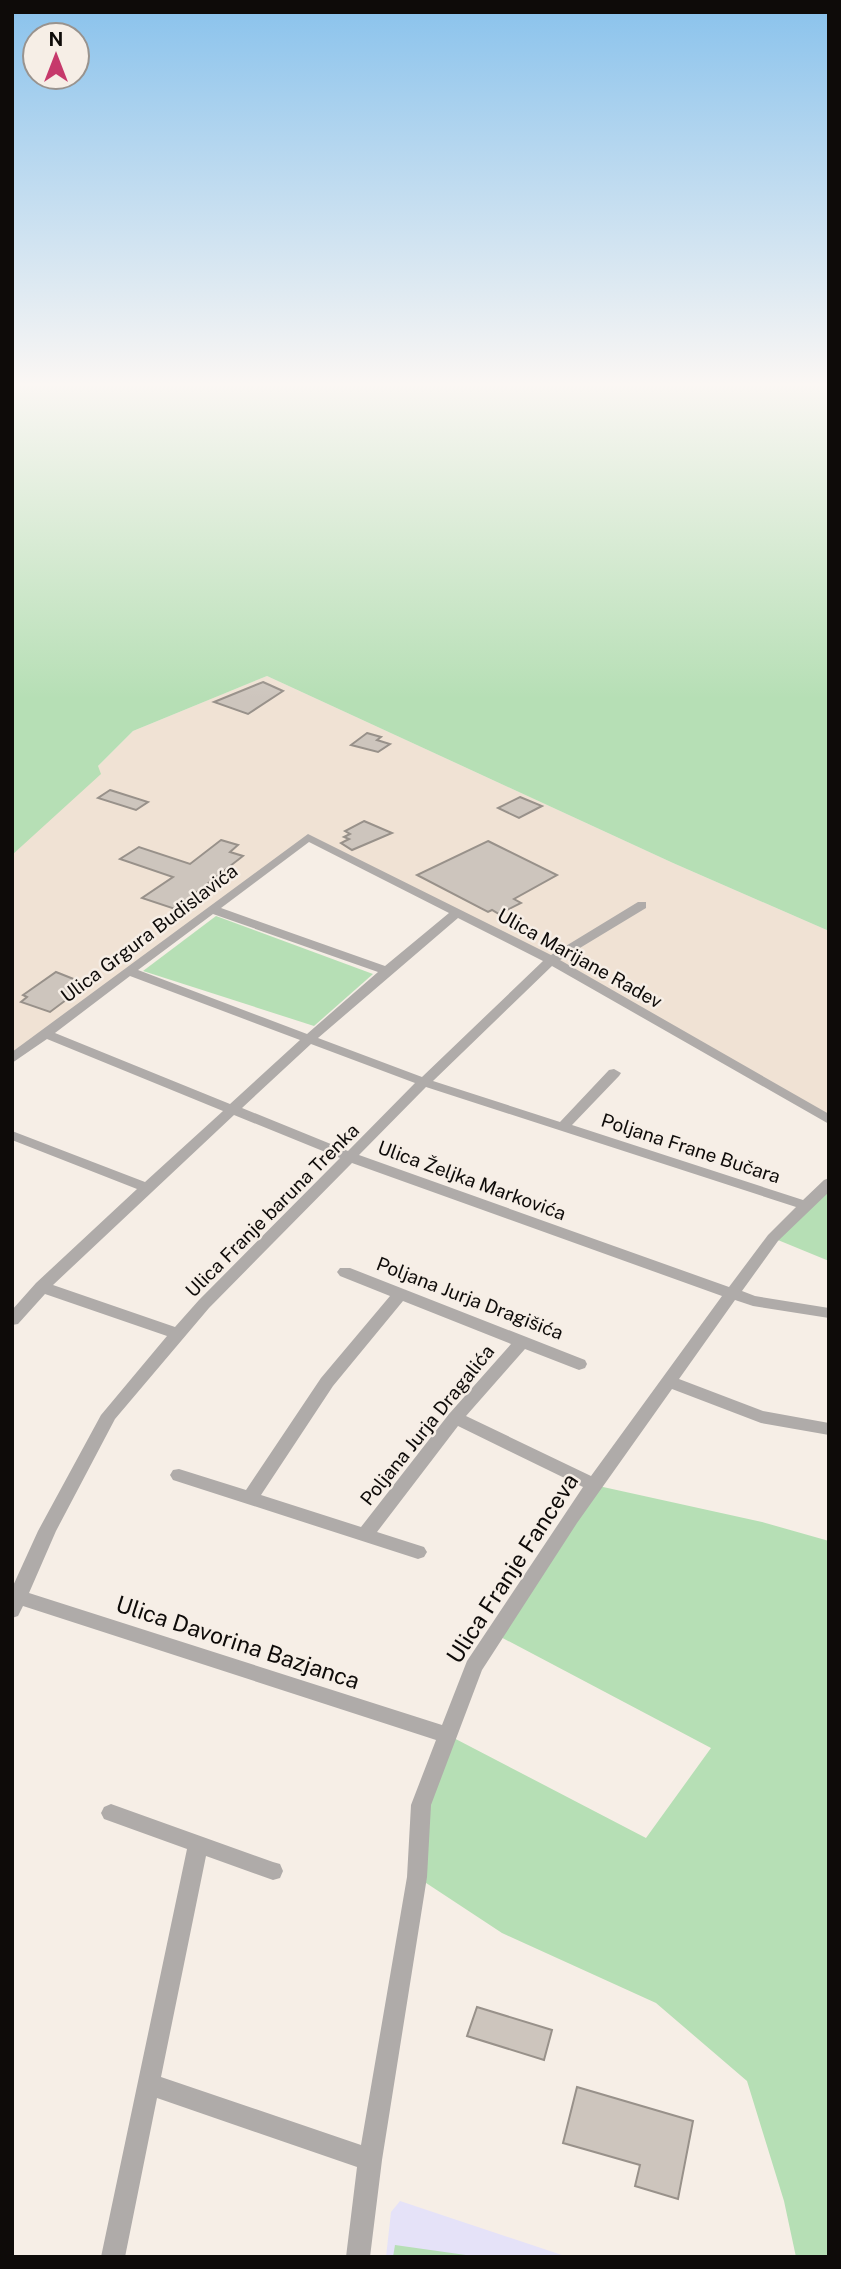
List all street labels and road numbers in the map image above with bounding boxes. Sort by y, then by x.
street label: Ulica Grgura Budislavića [56,859,242,1007]
street label: Ulica Marijane Radev [494,904,666,1013]
street label: Poljana Frane Bučara [599,1109,783,1187]
street label: Ulica Franje baruna Trenka [181,1119,363,1301]
street label: Ulica Željka Markovića [375,1136,569,1224]
street label: Poljana Jurja Dragišića [373,1252,567,1344]
street label: Poljana Jurja Dragalića [356,1340,498,1510]
street label: Ulica Franje Fanceva [441,1468,583,1668]
street label: Ulica Davorina Bazjanca [113,1590,363,1694]

